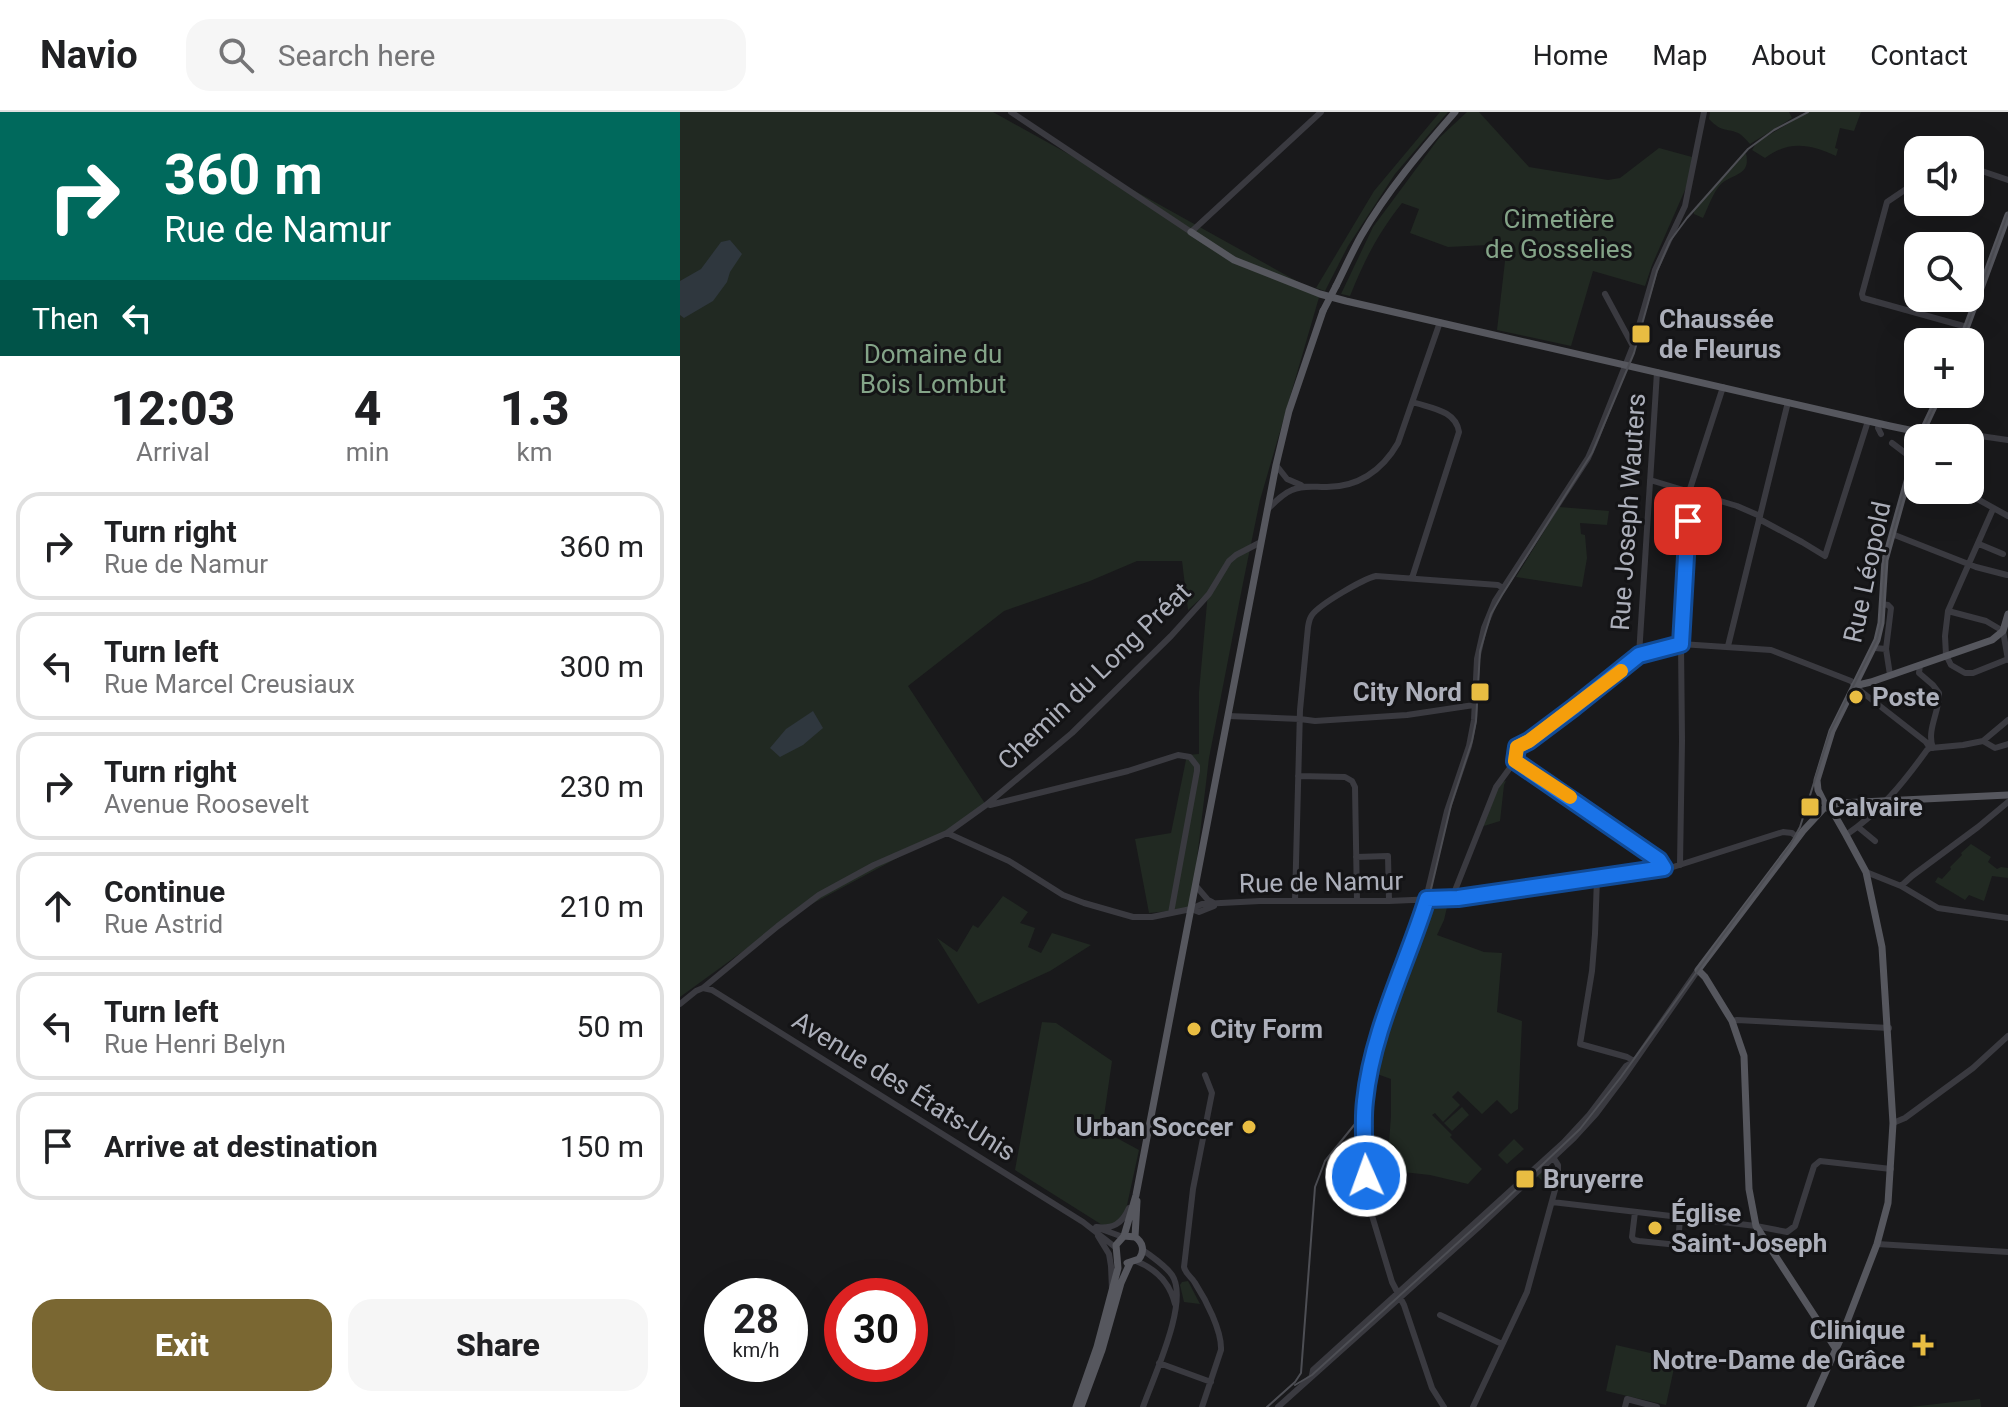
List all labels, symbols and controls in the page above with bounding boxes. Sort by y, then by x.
search box [186,19,746,91]
text: Navio [40,33,138,77]
icon: search [214,33,258,77]
text: Search here [278,38,435,73]
text: Home [1533,39,1608,72]
text: Map [1652,39,1708,72]
text: About [1752,39,1826,72]
text: Contact [1870,39,1968,72]
map controls [1904,136,1984,504]
button: sound [1904,136,1984,216]
text: 360 m [164,142,323,208]
icon: right [32,144,136,248]
park label: Cimetière de Gosselies [1485,204,1633,264]
text: Rue de Namur [164,209,391,251]
button: search [1904,232,1984,312]
icon: left [115,296,159,340]
text: Then [32,301,99,336]
place label: Chaussée de Fleurus [1659,304,1781,364]
marker: Chaussée de Fleurus [1630,323,1652,345]
button: + [1904,328,1984,408]
park label: Domaine du Bois Lombut [860,339,1006,399]
text: 12:03 [111,380,235,437]
text: 4 [354,380,381,437]
text: 1.3 [500,380,569,437]
street label: Rue Joseph Wauters [1605,392,1651,632]
button: − [1904,424,1984,504]
text: Arrival [136,437,210,467]
text: min [346,437,389,467]
text: km [517,437,553,467]
pin [1654,487,1722,555]
icon: arrive [1666,499,1710,543]
street label: Rue Léopold [1837,499,1897,645]
text: Turn right [104,514,237,549]
icon: right [36,524,80,568]
text: 360 m [560,529,644,564]
text: Rue de Namur [104,549,268,579]
street label: Chemin du Long Préat [991,576,1197,776]
text: Turn left [104,634,219,669]
icon: left [36,644,80,688]
text: 300 m [560,649,644,684]
text: Rue Marcel Creusiaux [104,669,355,699]
place label: City Nord [1353,677,1462,707]
marker: City Nord [1469,681,1491,703]
place label: Poste [1872,682,1939,712]
marker: Poste [1847,688,1865,706]
text: Turn right [104,754,237,789]
icon: right [36,764,80,808]
text: 230 m [560,769,644,804]
text: Avenue Roosevelt [104,789,309,819]
place label: Calvaire [1828,792,1923,822]
marker: Calvaire [1799,796,1821,818]
street label: Rue de Namur [1239,866,1404,898]
text: Continue [104,874,225,909]
icon: ahead [36,884,80,928]
text: 210 m [560,889,644,924]
text: Rue Astrid [104,909,223,939]
text: Turn left [104,994,219,1029]
icon: left [36,1004,80,1048]
street label: Avenue des États-Unis [787,1005,1021,1167]
text: 50 m [577,1009,644,1044]
place label: City Form [1210,1014,1323,1044]
marker: City Form [1185,1020,1203,1038]
text: Rue Henri Belyn [104,1029,286,1059]
place label: Urban Soccer [1075,1112,1233,1142]
marker: Urban Soccer [1240,1118,1258,1136]
icon: arrive [36,1124,80,1168]
text: Arrive at destination [104,1129,378,1164]
text: 150 m [560,1129,644,1164]
position arrow [1324,1134,1408,1218]
place label: Bruyerre [1543,1164,1643,1194]
marker: Bruyerre [1514,1168,1536,1190]
place label: Église Saint-Joseph [1671,1198,1827,1258]
marker: Église Saint-Joseph [1646,1219,1664,1237]
speed limit sign: 30 [824,1278,928,1382]
text: 28 [733,1296,779,1343]
button: Exit [32,1299,332,1391]
button: Share [348,1299,648,1391]
place label: Clinique Notre-Dame de Grâce [1652,1315,1905,1375]
marker: Clinique Notre-Dame de Grâce [1912,1334,1934,1356]
text: km/h [733,1338,779,1362]

